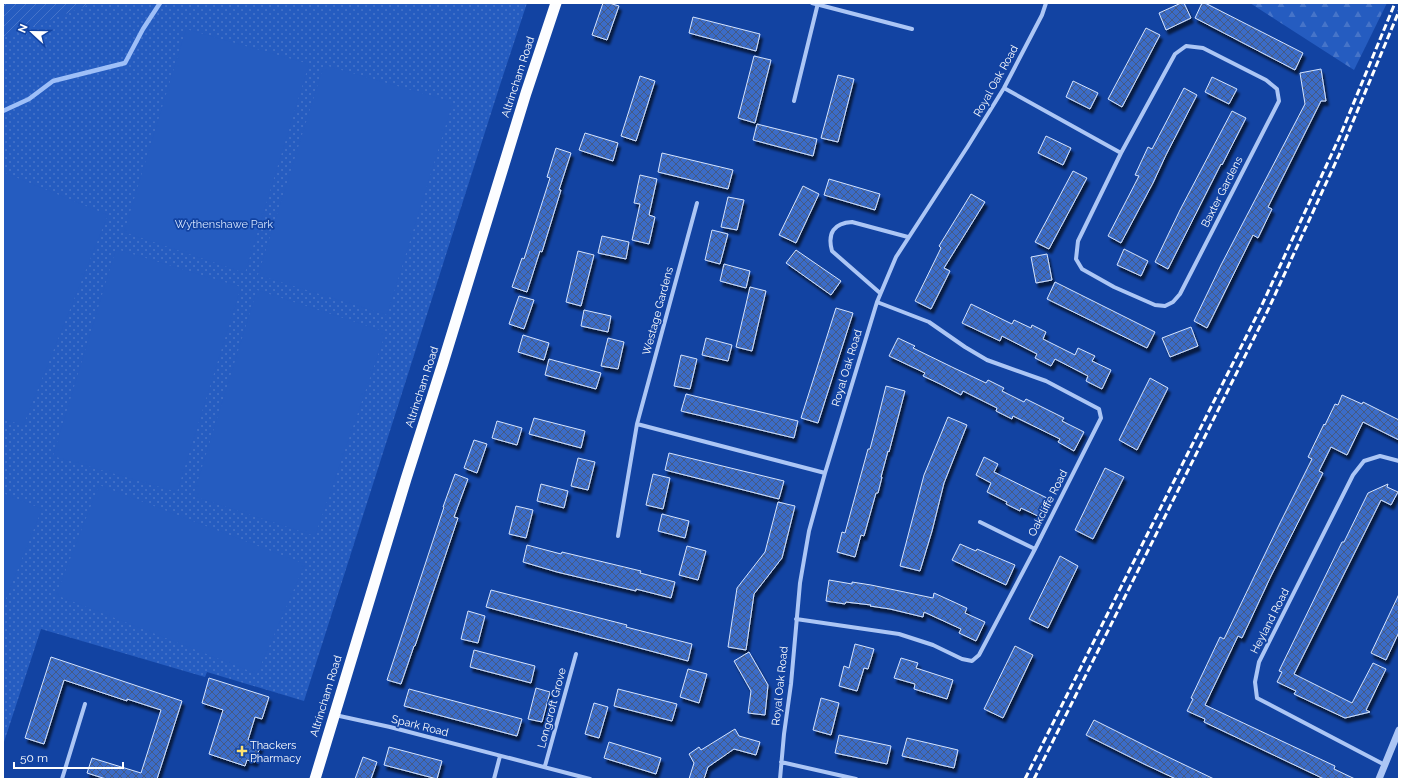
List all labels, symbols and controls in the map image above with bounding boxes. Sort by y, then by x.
north arrow [12,12,52,52]
text: N [16,22,31,35]
street label: Altrincham Road [499,35,537,119]
street label: Royal Oak Road [971,43,1021,119]
street label: Baxter Gardens [1199,154,1245,230]
park label: Wythenshawe Park [175,218,273,231]
street label: Westage Gardens [640,265,676,357]
street label: Royal Oak Road [829,328,865,408]
street label: Altrincham Road [403,345,441,429]
street label: Oakcliffe Road [1026,467,1070,539]
street label: Heyland Road [1248,586,1292,656]
street label: Royal Oak Road [769,645,791,726]
street label: Altrincham Road [307,654,345,738]
street label: Longcroft Grove [535,666,569,749]
street label: Spark Road [390,713,450,739]
place label: Thackers Pharmacy [250,739,301,765]
scale bar [14,744,123,770]
marker: Thackers Pharmacy [237,746,247,756]
text: 50 m [20,751,48,765]

